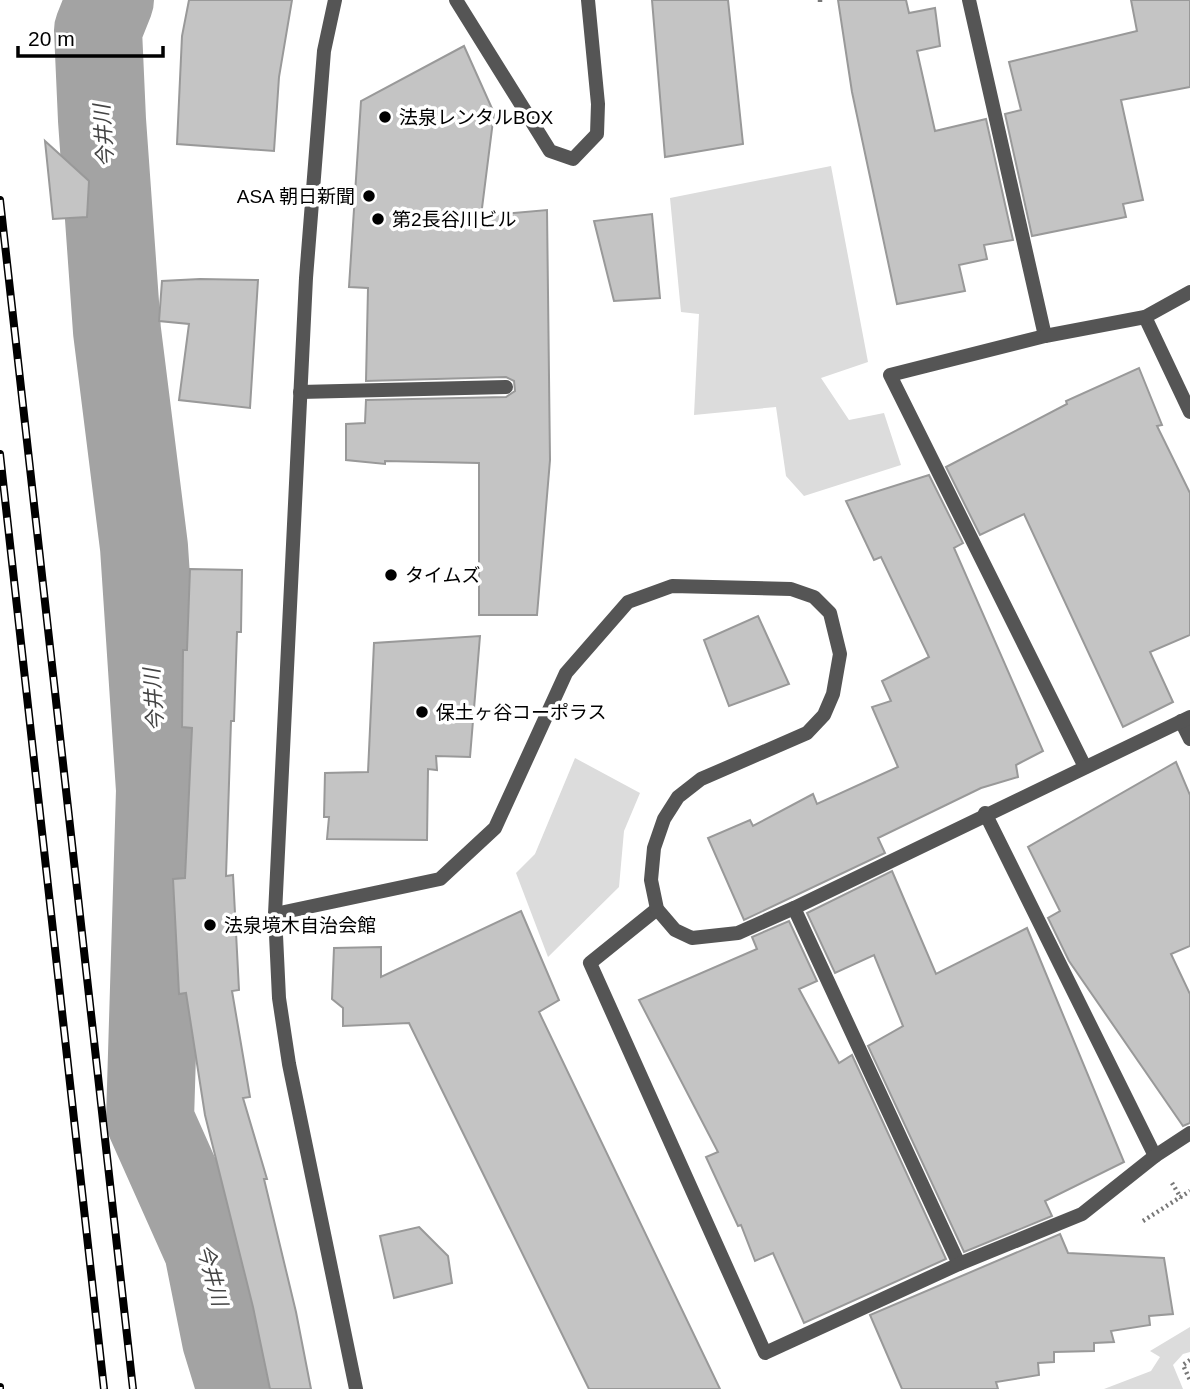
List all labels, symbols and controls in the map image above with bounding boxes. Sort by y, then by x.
scale bar [18,14,163,58]
text: 20 m [28,27,75,50]
water label: 今井川 [90,102,117,168]
place label: 法泉レンタルBOX [399,107,553,128]
marker: 法泉レンタルBOX [377,109,393,125]
place label: ASA 朝日新聞 [237,186,355,207]
marker: ASA 朝日新聞 [361,188,377,204]
place label: 第2長谷川ビル [392,209,517,230]
marker: 第2長谷川ビル [370,211,386,227]
place label: タイムズ [405,565,481,586]
marker: タイムズ [383,567,399,583]
water label: 今井川 [140,666,167,732]
place label: 保土ヶ谷コーポラス [436,702,607,723]
marker: 保土ヶ谷コーポラス [414,704,430,720]
place label: 法泉境木自治会館 [224,915,376,936]
marker: 法泉境木自治会館 [202,917,218,933]
water label: 今井川 [193,1241,232,1310]

